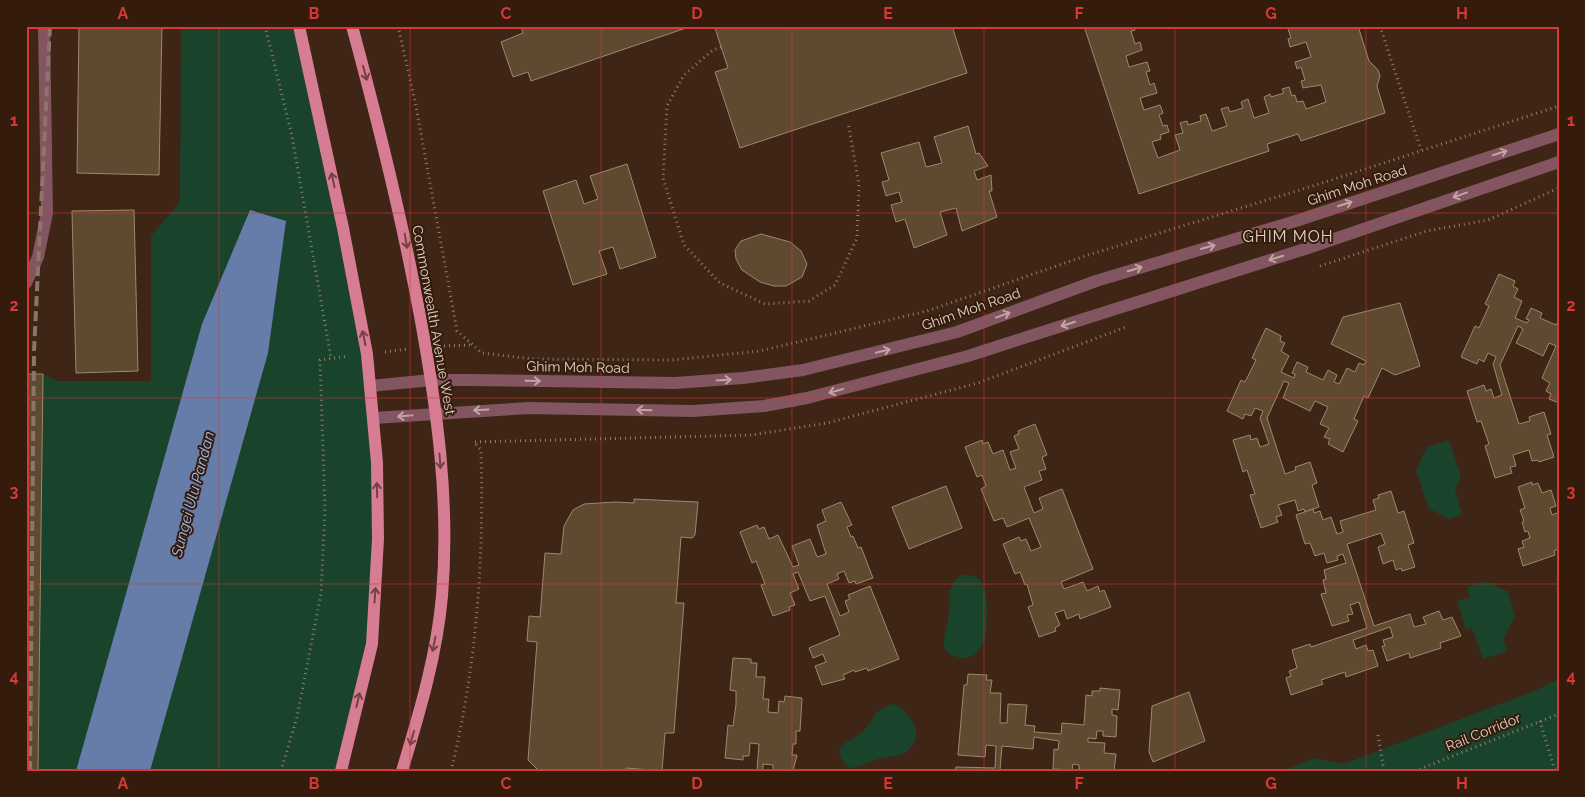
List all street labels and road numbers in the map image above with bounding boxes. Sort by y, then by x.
street label: Ghim Moh Road [1305,161,1409,209]
street label: Commonwealth Avenue West [409,224,459,416]
street label: Ghim Moh Road [919,285,1023,333]
street label: Ghim Moh Road [526,358,630,376]
street label: Rail Corridor [1443,710,1523,754]

